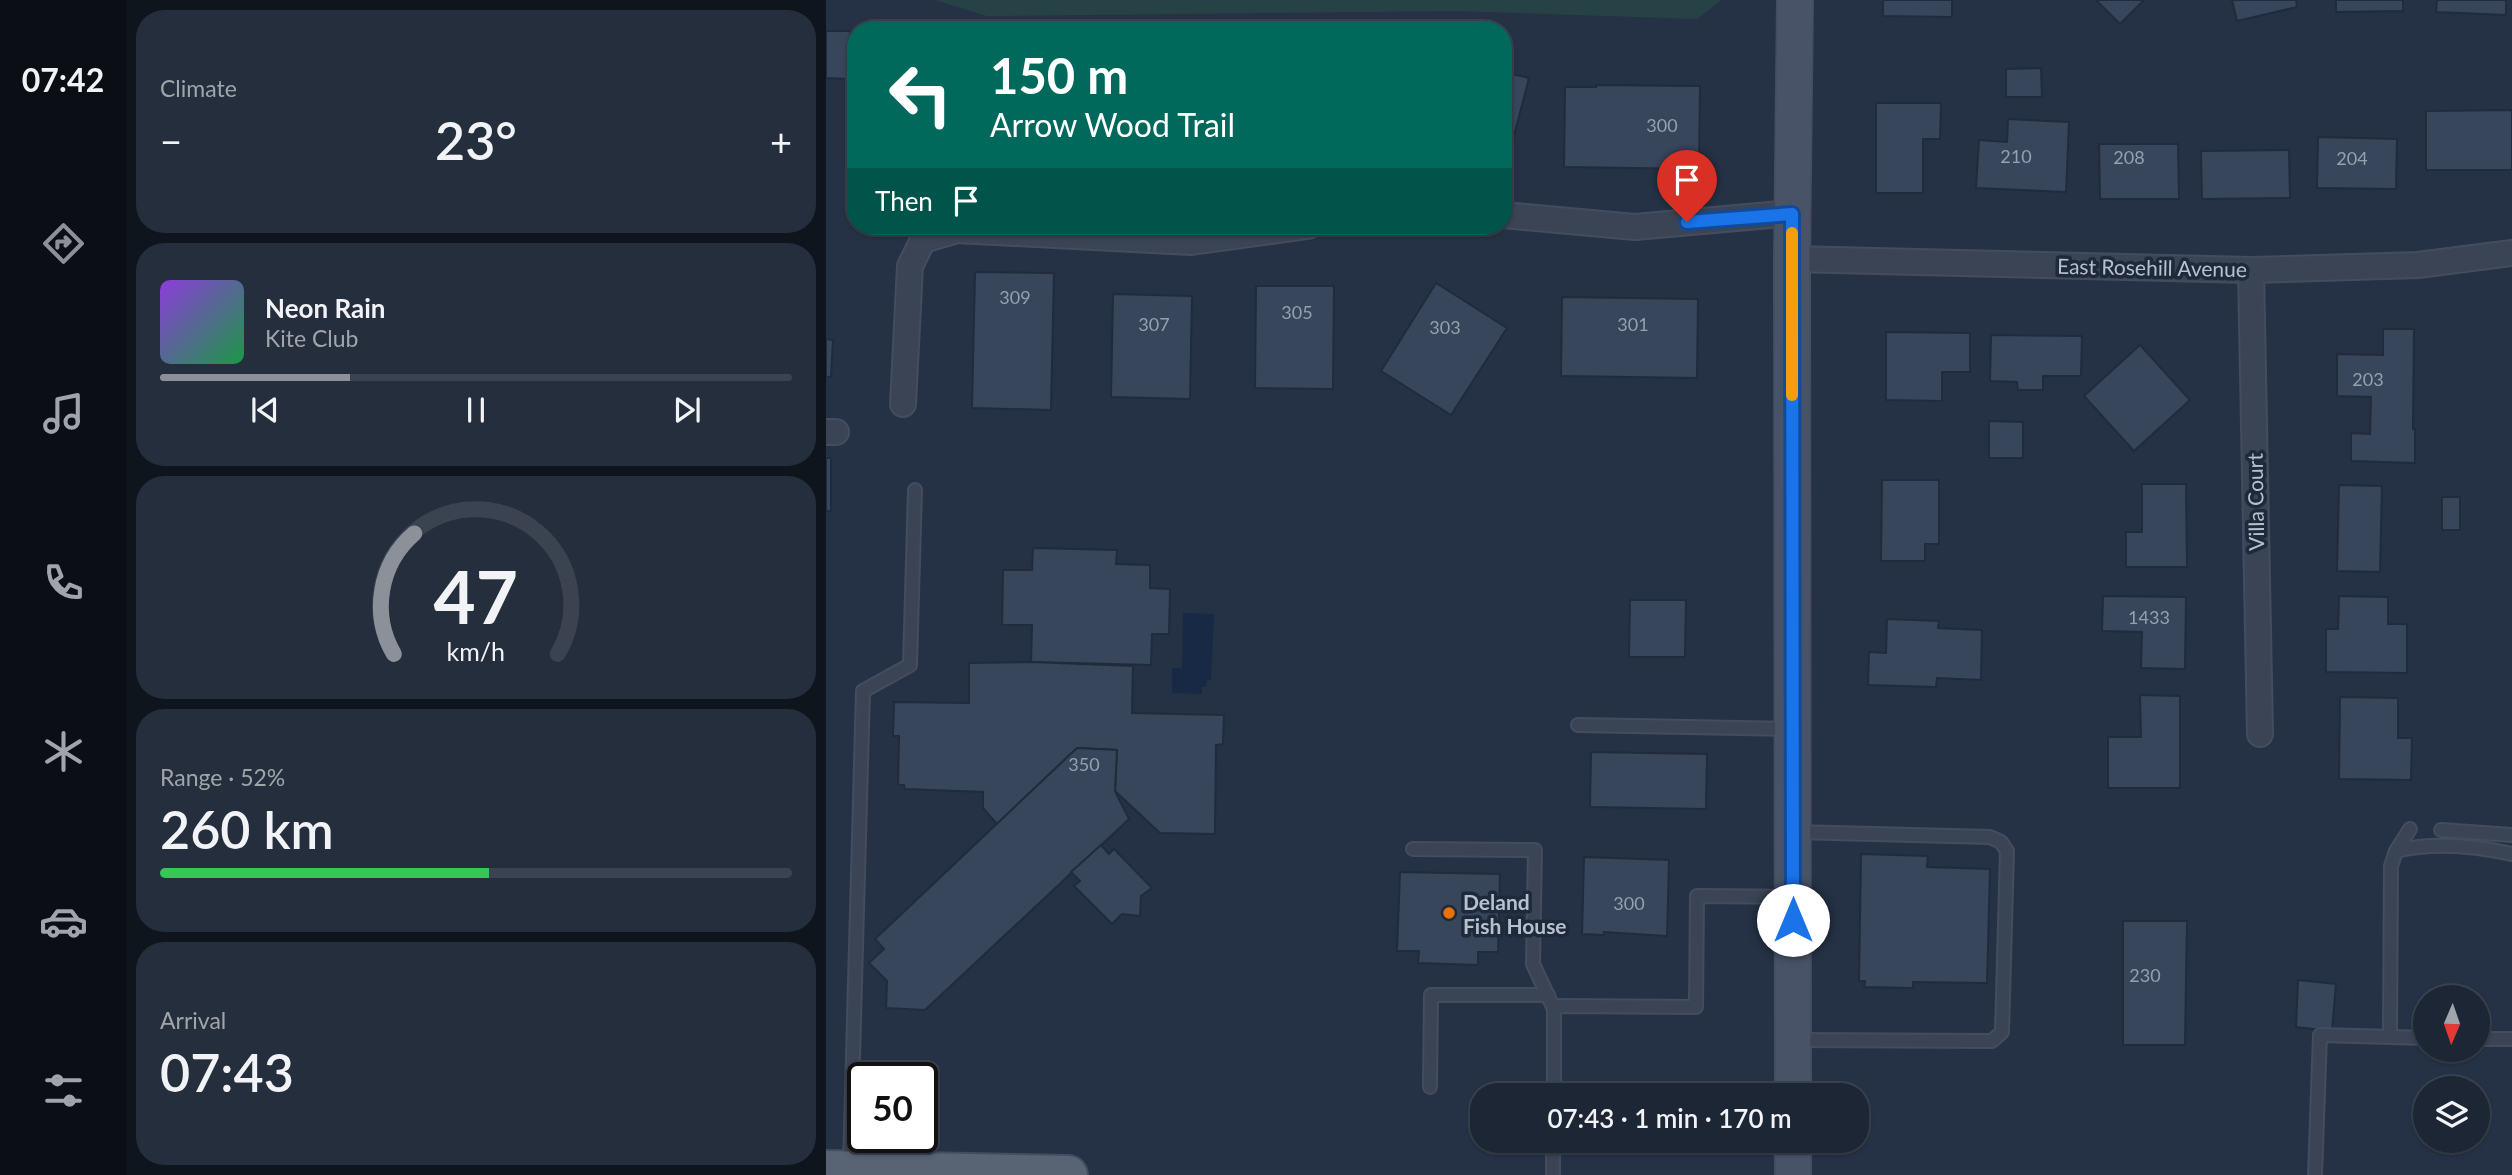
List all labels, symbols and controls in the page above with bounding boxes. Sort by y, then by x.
text: 150 m [990,46,1128,104]
icon: left [875,49,966,140]
text: 07:42 [22,60,104,99]
text: Climate [160,74,237,102]
text: Arrow Wood Trail [990,105,1235,144]
text: 23° [435,109,517,171]
house number: 300 [1646,114,1678,136]
text: − [160,118,182,164]
text: + [770,118,792,164]
house number: 210 [2000,145,2032,167]
house number: 208 [2113,146,2145,168]
house number: 204 [2336,147,2368,169]
pin [1657,150,1717,222]
icon: arrive [1668,161,1706,199]
icon: arrive [947,182,985,220]
text: Then [875,185,933,217]
icon: directions [39,219,88,268]
street label: East Rosehill Avenue [2057,253,2247,281]
house number: 309 [999,286,1031,308]
text: Neon Rain [265,292,385,324]
house number: 305 [1281,301,1313,323]
house number: 307 [1138,313,1170,335]
house number: 301 [1617,313,1649,335]
house number: 303 [1429,316,1461,338]
text: Kite Club [265,324,358,352]
house number: 203 [2352,368,2384,390]
icon: music [39,389,88,438]
icon: previous [246,391,284,429]
icon: pause [457,391,495,429]
icon: next [668,391,706,429]
street label: Villa Court [2242,453,2268,551]
text: 47 [434,552,518,640]
icon: phone [39,558,88,607]
house number: 1433 [2128,606,2170,628]
text: km/h [447,635,505,665]
icon: climate [39,727,88,776]
house number: 350 [1068,753,1100,775]
text: Range · 52% [160,763,285,791]
text: 260 km [160,798,334,860]
position arrow [1756,883,1830,957]
place label: Deland Fish House [1463,889,1567,938]
house number: 300 [1613,892,1645,914]
icon: car [39,897,88,946]
marker: Deland Fish House [1441,905,1457,921]
house number: 230 [2129,964,2161,986]
north arrow [2413,985,2490,1062]
map controls [2413,985,2490,1153]
text: Arrival [160,1006,226,1034]
text: 07:43 [160,1041,294,1103]
speed limit sign: 50 [847,1062,938,1153]
icon: filters [39,1066,88,1115]
button: layers [2413,1076,2490,1153]
text: 07:43 · 1 min · 170 m [1547,1102,1792,1134]

